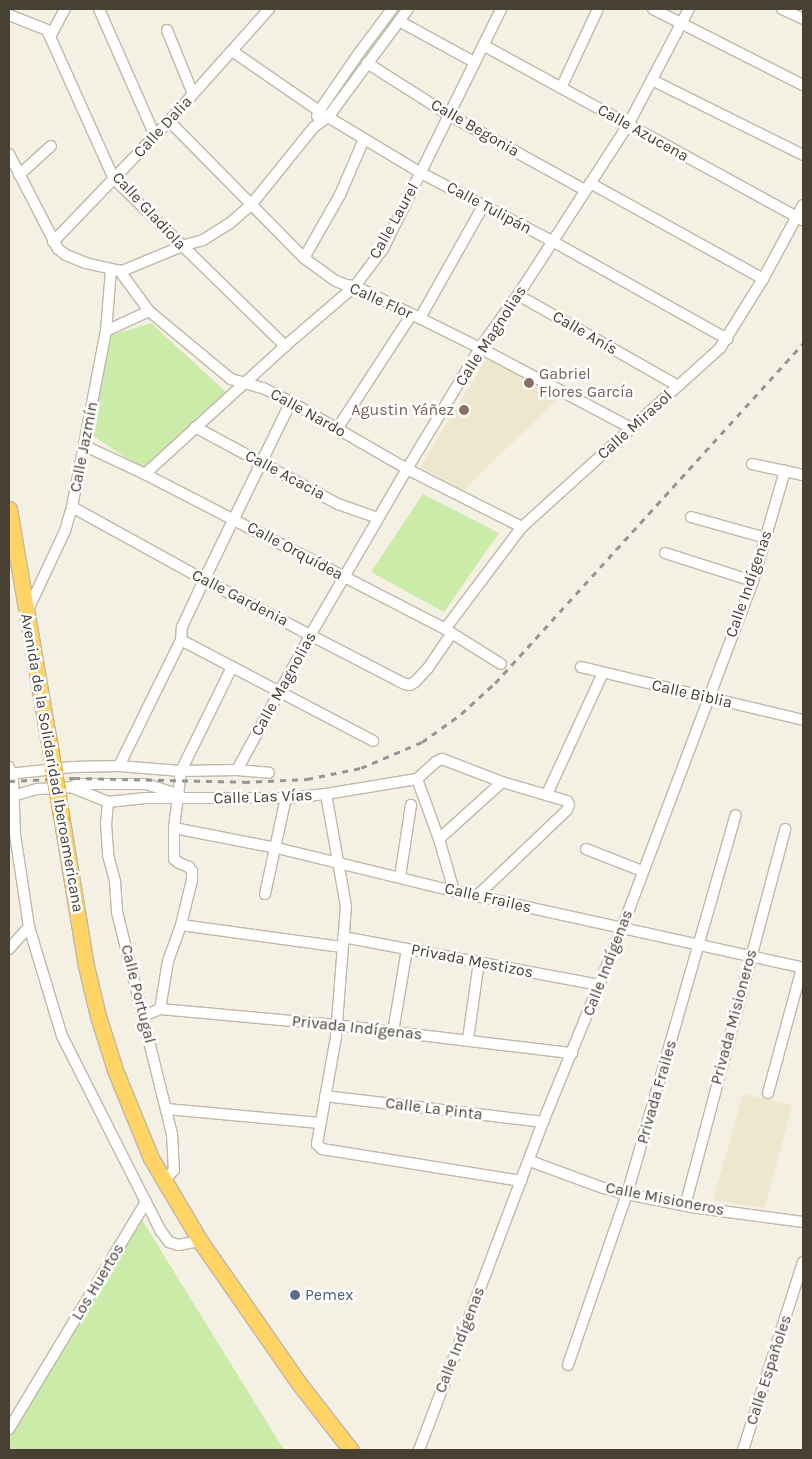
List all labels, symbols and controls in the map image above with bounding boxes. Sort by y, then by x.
street label: Calle Dalia [130,92,196,162]
street label: Calle Begonia [427,95,523,161]
street label: Calle Azucena [594,100,692,166]
street label: Calle Gladiola [108,168,190,254]
street label: Calle Tulipán [443,178,535,238]
street label: Calle Laurel [365,180,423,262]
street label: Calle Flor [346,279,416,323]
street label: Calle Magnolias [451,282,531,390]
street label: Calle Anís [549,307,621,359]
place label: Gabriel Flores García [539,364,634,402]
marker: Gabriel Flores García [523,377,535,389]
street label: Calle Nardo [267,384,349,442]
street label: Calle Mirasol [594,386,676,464]
street label: Calle Jazmín [66,400,102,494]
place label: Agustin Yáñez [351,400,454,420]
marker: Agustin Yáñez [458,404,470,416]
street label: Calle Acacia [242,446,328,504]
street label: Calle Orquídea [244,518,346,584]
street label: Calle Indígenas [722,528,776,640]
street label: Calle Gardenia [189,566,291,630]
street label: Avenida de la Solidaridad Iberoamericana [16,612,88,914]
street label: Calle Magnolias [248,629,320,739]
street label: Calle Biblia [650,675,734,713]
street label: Calle Las Vías [213,786,313,808]
street label: Calle Frailes [443,879,533,917]
street label: Calle Indígenas [579,907,637,1019]
street label: Privada Mestizos [409,940,535,982]
street label: Calle Portugal [116,943,160,1045]
street label: Privada Misioneros [707,947,761,1087]
street label: Privada Indígenas [291,1012,423,1044]
street label: Privada Frailes [633,1038,681,1146]
street label: Calle La Pinta [384,1094,484,1124]
street label: Calle Misioneros [604,1178,726,1220]
street label: Los Huertos [68,1240,128,1324]
street label: Calle Indígenas [431,1284,489,1396]
place label: Pemex [305,1285,353,1305]
marker: Pemex [289,1289,301,1301]
street label: Calle Españoles [742,1313,796,1427]

